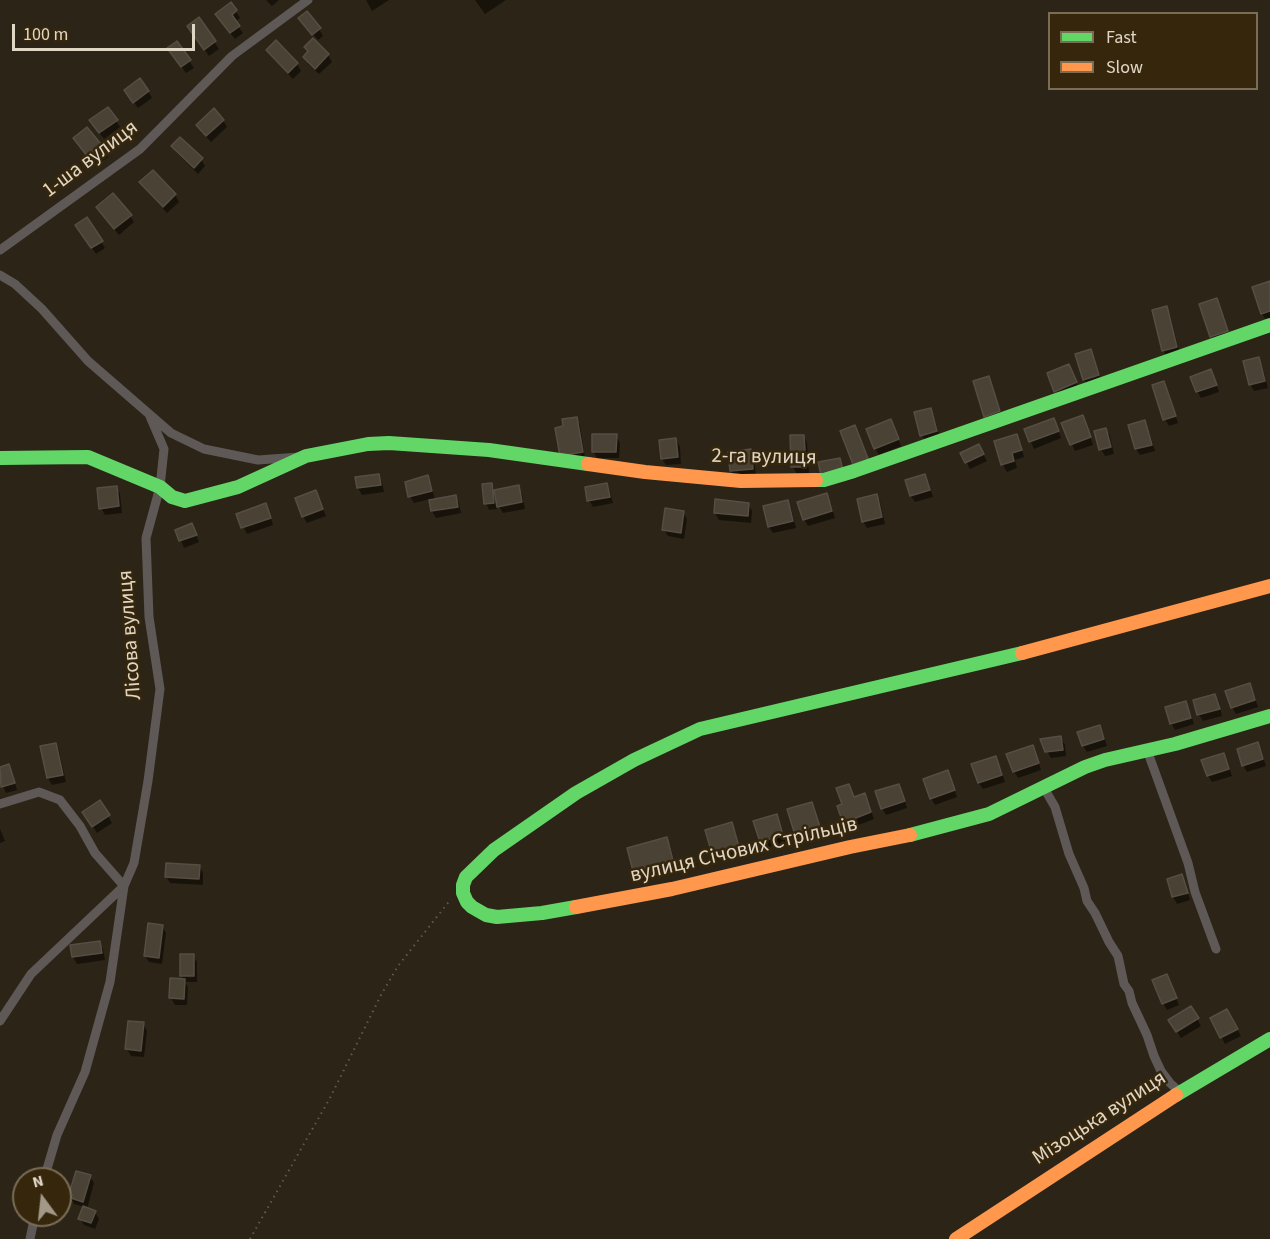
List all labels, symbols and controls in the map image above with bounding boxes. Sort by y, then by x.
scale bar [15,12,198,50]
legend [1048,12,1258,90]
text: 100 m [23,22,68,47]
text: Fast [1106,25,1137,50]
text: Slow [1106,55,1143,80]
street label: 1-ша вулиця [38,116,144,204]
street label: 2-га вулиця [711,444,817,472]
street label: Лісова вулиця [114,569,148,701]
street label: вулиця Січових Стрільців [628,813,860,889]
street label: Мізоцька вулиця [1028,1066,1172,1172]
north arrow [12,1167,72,1227]
text: N [30,1170,46,1194]

